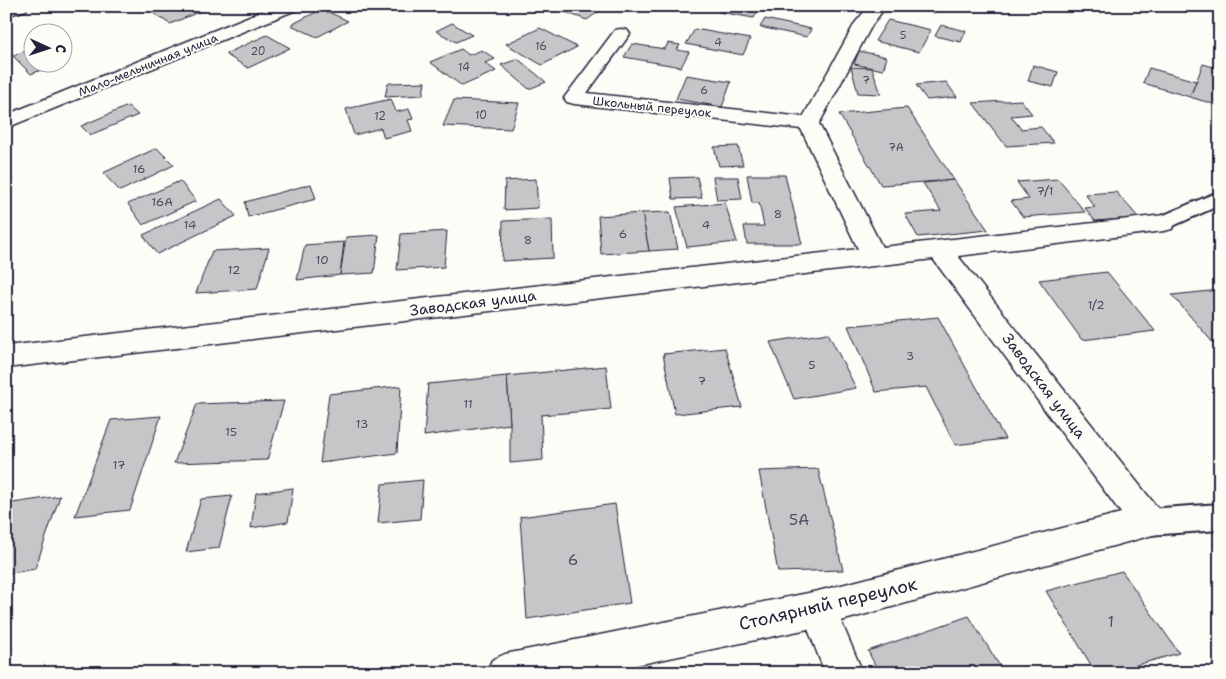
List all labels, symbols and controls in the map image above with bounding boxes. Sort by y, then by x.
north arrow [22,22,72,72]
house number: 5 [900,28,907,43]
street label: Мало-мельничная улица [76,29,221,100]
house number: 4 [714,35,722,50]
house number: 16 [535,39,547,54]
text: С [52,44,70,53]
house number: 20 [250,44,266,59]
house number: 14 [458,60,470,75]
house number: 7 [862,73,870,88]
house number: 6 [700,83,708,98]
street label: Школьный переулок [592,93,713,121]
house number: 10 [475,108,487,123]
house number: 12 [374,109,386,124]
house number: 7А [888,140,904,155]
house number: 16 [132,161,146,177]
house number: 7/1 [1036,183,1054,199]
house number: 16А [151,194,173,210]
house number: 8 [774,206,782,222]
house number: 14 [184,217,196,233]
house number: 4 [702,217,710,233]
house number: 6 [619,226,627,242]
house number: 8 [524,232,532,248]
house number: 10 [315,252,329,268]
house number: 12 [228,262,240,278]
street label: Заводская улица [409,285,538,321]
house number: 1/2 [1087,297,1105,313]
street label: Заводская улица [998,329,1091,443]
house number: 3 [906,348,914,364]
house number: 5 [808,357,816,373]
house number: 7 [698,373,706,389]
house number: 11 [463,396,473,412]
house number: 13 [356,416,368,432]
house number: 15 [225,424,237,440]
house number: 17 [113,457,125,473]
house number: 5А [789,510,809,530]
house number: 6 [568,550,578,570]
street label: Столярный переулок [737,572,920,636]
house number: 1 [1108,612,1114,632]

